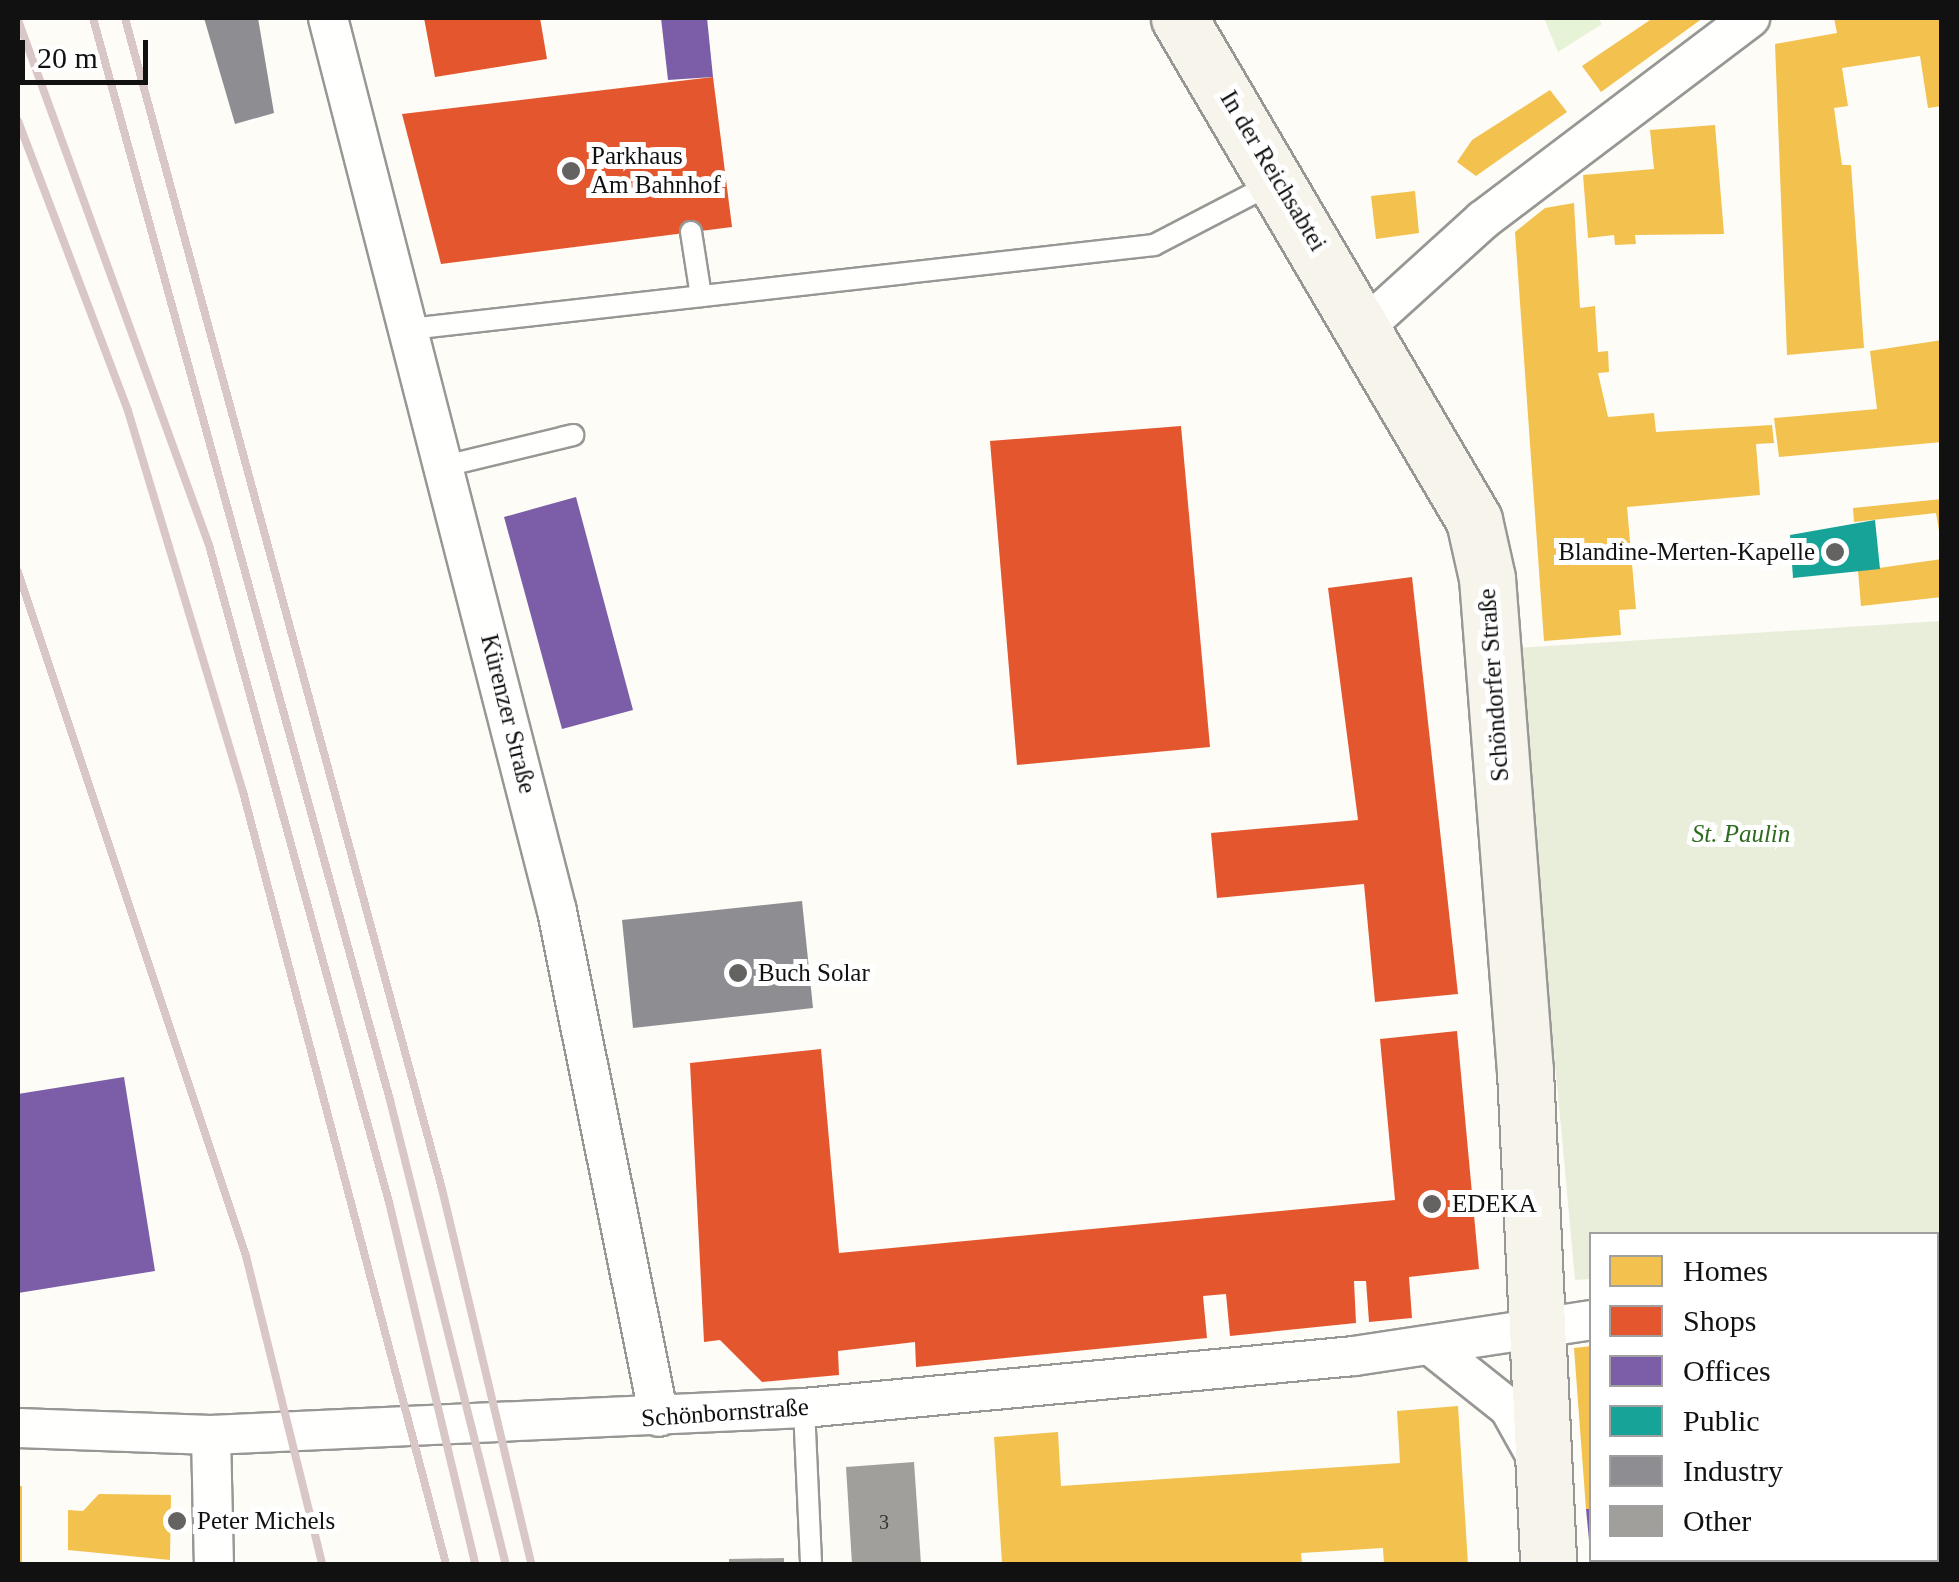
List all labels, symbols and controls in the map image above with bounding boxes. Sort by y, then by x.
scale bar [25,20,152,82]
text: 20 m [37,41,98,74]
street label: In der Reichsabtei [1213,85,1333,257]
place label: Parkhaus Am Bahnhof [591,142,721,201]
marker: Parkhaus Am Bahnhof [560,160,582,182]
place label: Blandine-Merten-Kapelle [1558,537,1815,567]
marker: Blandine-Merten-Kapelle [1824,541,1846,563]
street label: Schöndorfer Straße [1472,587,1516,783]
street label: Kürenzer Straße [474,631,542,797]
park label: St. Paulin [1692,819,1790,849]
place label: Buch Solar [758,958,870,988]
marker: Buch Solar [727,962,749,984]
place label: EDEKA [1452,1189,1537,1219]
marker: EDEKA [1421,1193,1443,1215]
legend [1589,1232,1939,1562]
text: Homes [1683,1254,1768,1287]
text: Shops [1683,1304,1756,1337]
text: Offices [1683,1354,1771,1387]
street label: Schönbornstraße [640,1392,810,1434]
text: Public [1683,1404,1760,1437]
text: Industry [1683,1454,1783,1487]
text: Other [1683,1504,1751,1537]
place label: Peter Michels [197,1506,335,1536]
marker: Peter Michels [166,1510,188,1532]
house number: 3 [879,1510,889,1534]

